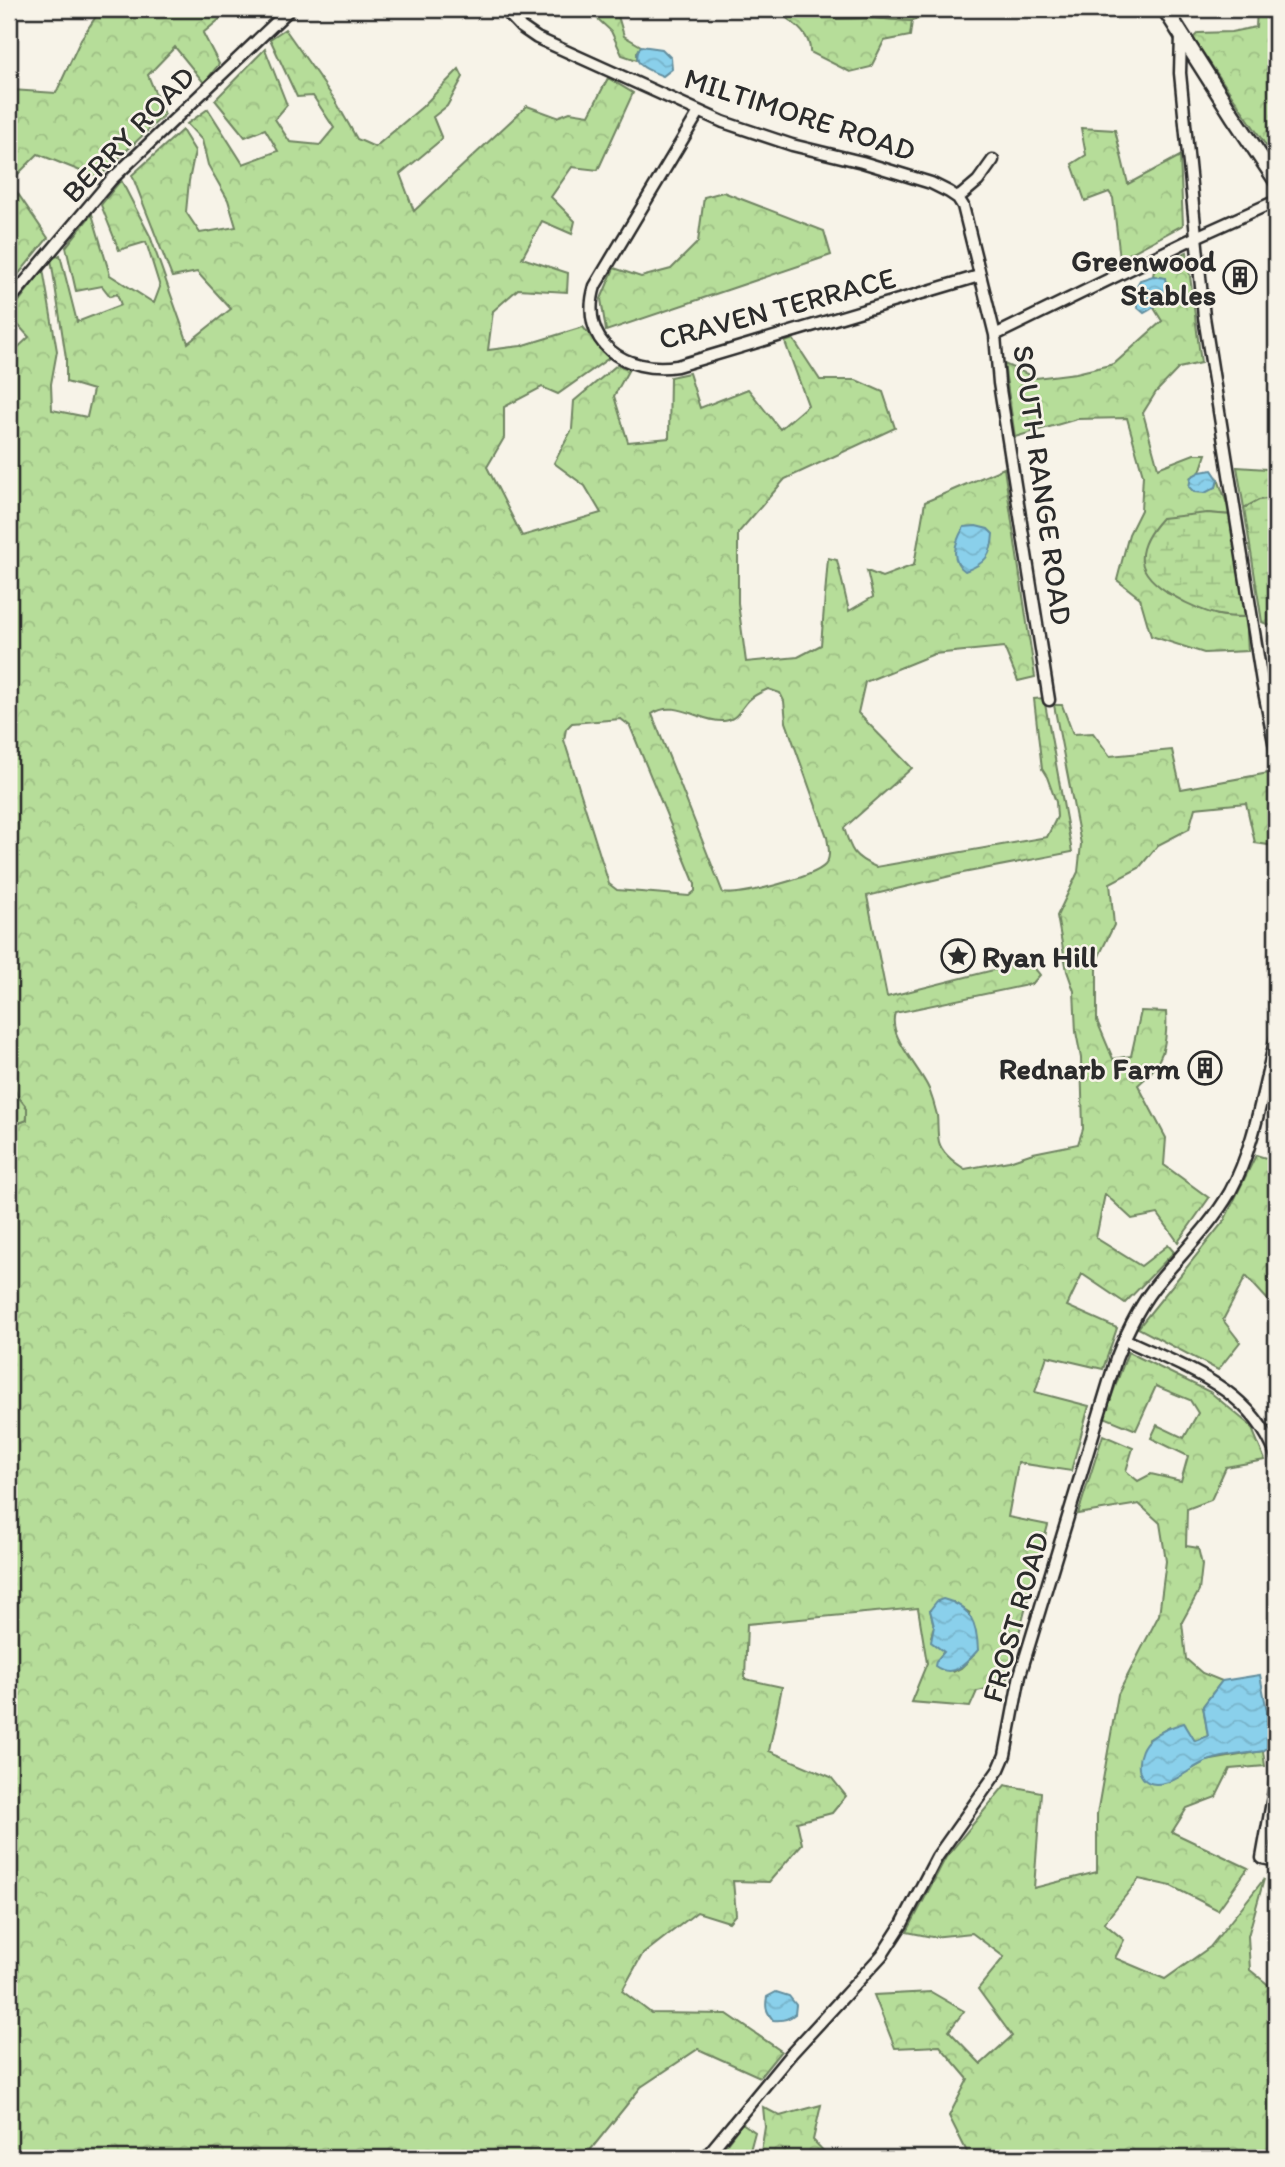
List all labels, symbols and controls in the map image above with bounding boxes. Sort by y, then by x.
street label: BERRY ROAD [54,58,202,210]
street label: MILTIMORE ROAD [680,59,920,169]
place label: Greenwood Stables [1071,242,1216,313]
building icon: Greenwood Stables [1221,258,1259,296]
street label: CRAVEN TERRACE [654,259,900,357]
street label: SOUTH RANGE ROAD [1005,343,1081,627]
place icon: Ryan Hill [939,937,977,975]
place label: Ryan Hill [982,938,1098,975]
building icon: Rednarb Farm [1186,1049,1224,1087]
place label: Rednarb Farm [999,1050,1181,1087]
street label: FROST ROAD [973,1528,1057,1706]

